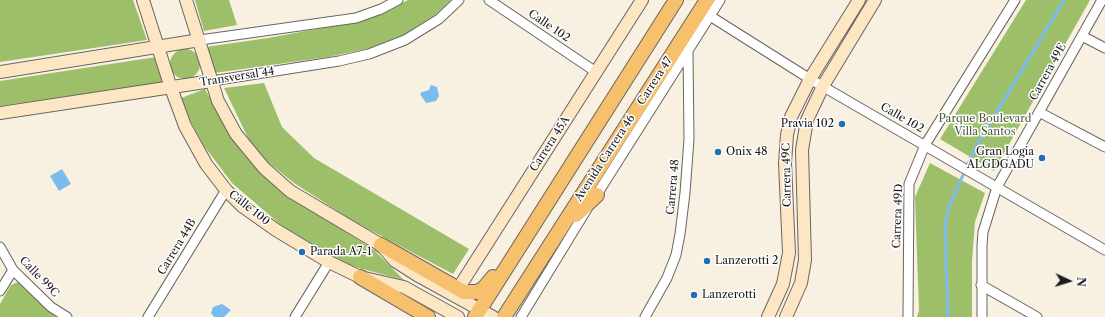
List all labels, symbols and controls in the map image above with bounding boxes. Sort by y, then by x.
street label: Calle 102 [525,7,573,45]
street label: Carrera 49E [1027,41,1069,103]
street label: Carrera 47 [635,54,675,108]
street label: Transversal 44 [199,65,275,89]
street label: Calle 102 [878,100,926,136]
street label: Avenida Carrera 46 [572,112,638,204]
park label: Parque Boulevard Villa Santos [939,112,1031,138]
street label: Carrera 45A [527,114,573,174]
place label: Pravia 102 [781,117,834,131]
marker: Pravia 102 [837,119,847,129]
street label: Carrera 49C [780,143,794,207]
place label: Onix 48 [726,145,768,159]
place label: Gran Logia ALGDGADU [967,145,1034,171]
marker: Onix 48 [713,147,723,157]
marker: Gran Logia ALGDGADU [1037,153,1047,163]
street label: Carrera 48 [664,159,682,215]
street label: Carrera 49D [890,183,906,249]
street label: Calle 100 [226,188,272,228]
street label: Carrera 44B [155,216,199,278]
place label: Parada A7-1 [310,245,372,259]
marker: Parada A7-1 [297,247,307,257]
street label: Calle 99C [16,254,62,300]
place label: Lanzerotti 2 [715,254,778,268]
marker: Lanzerotti 2 [702,256,712,266]
north arrow [1049,261,1089,301]
text: N [1074,277,1088,287]
place label: Lanzerotti [702,288,756,302]
marker: Lanzerotti [689,290,699,300]

